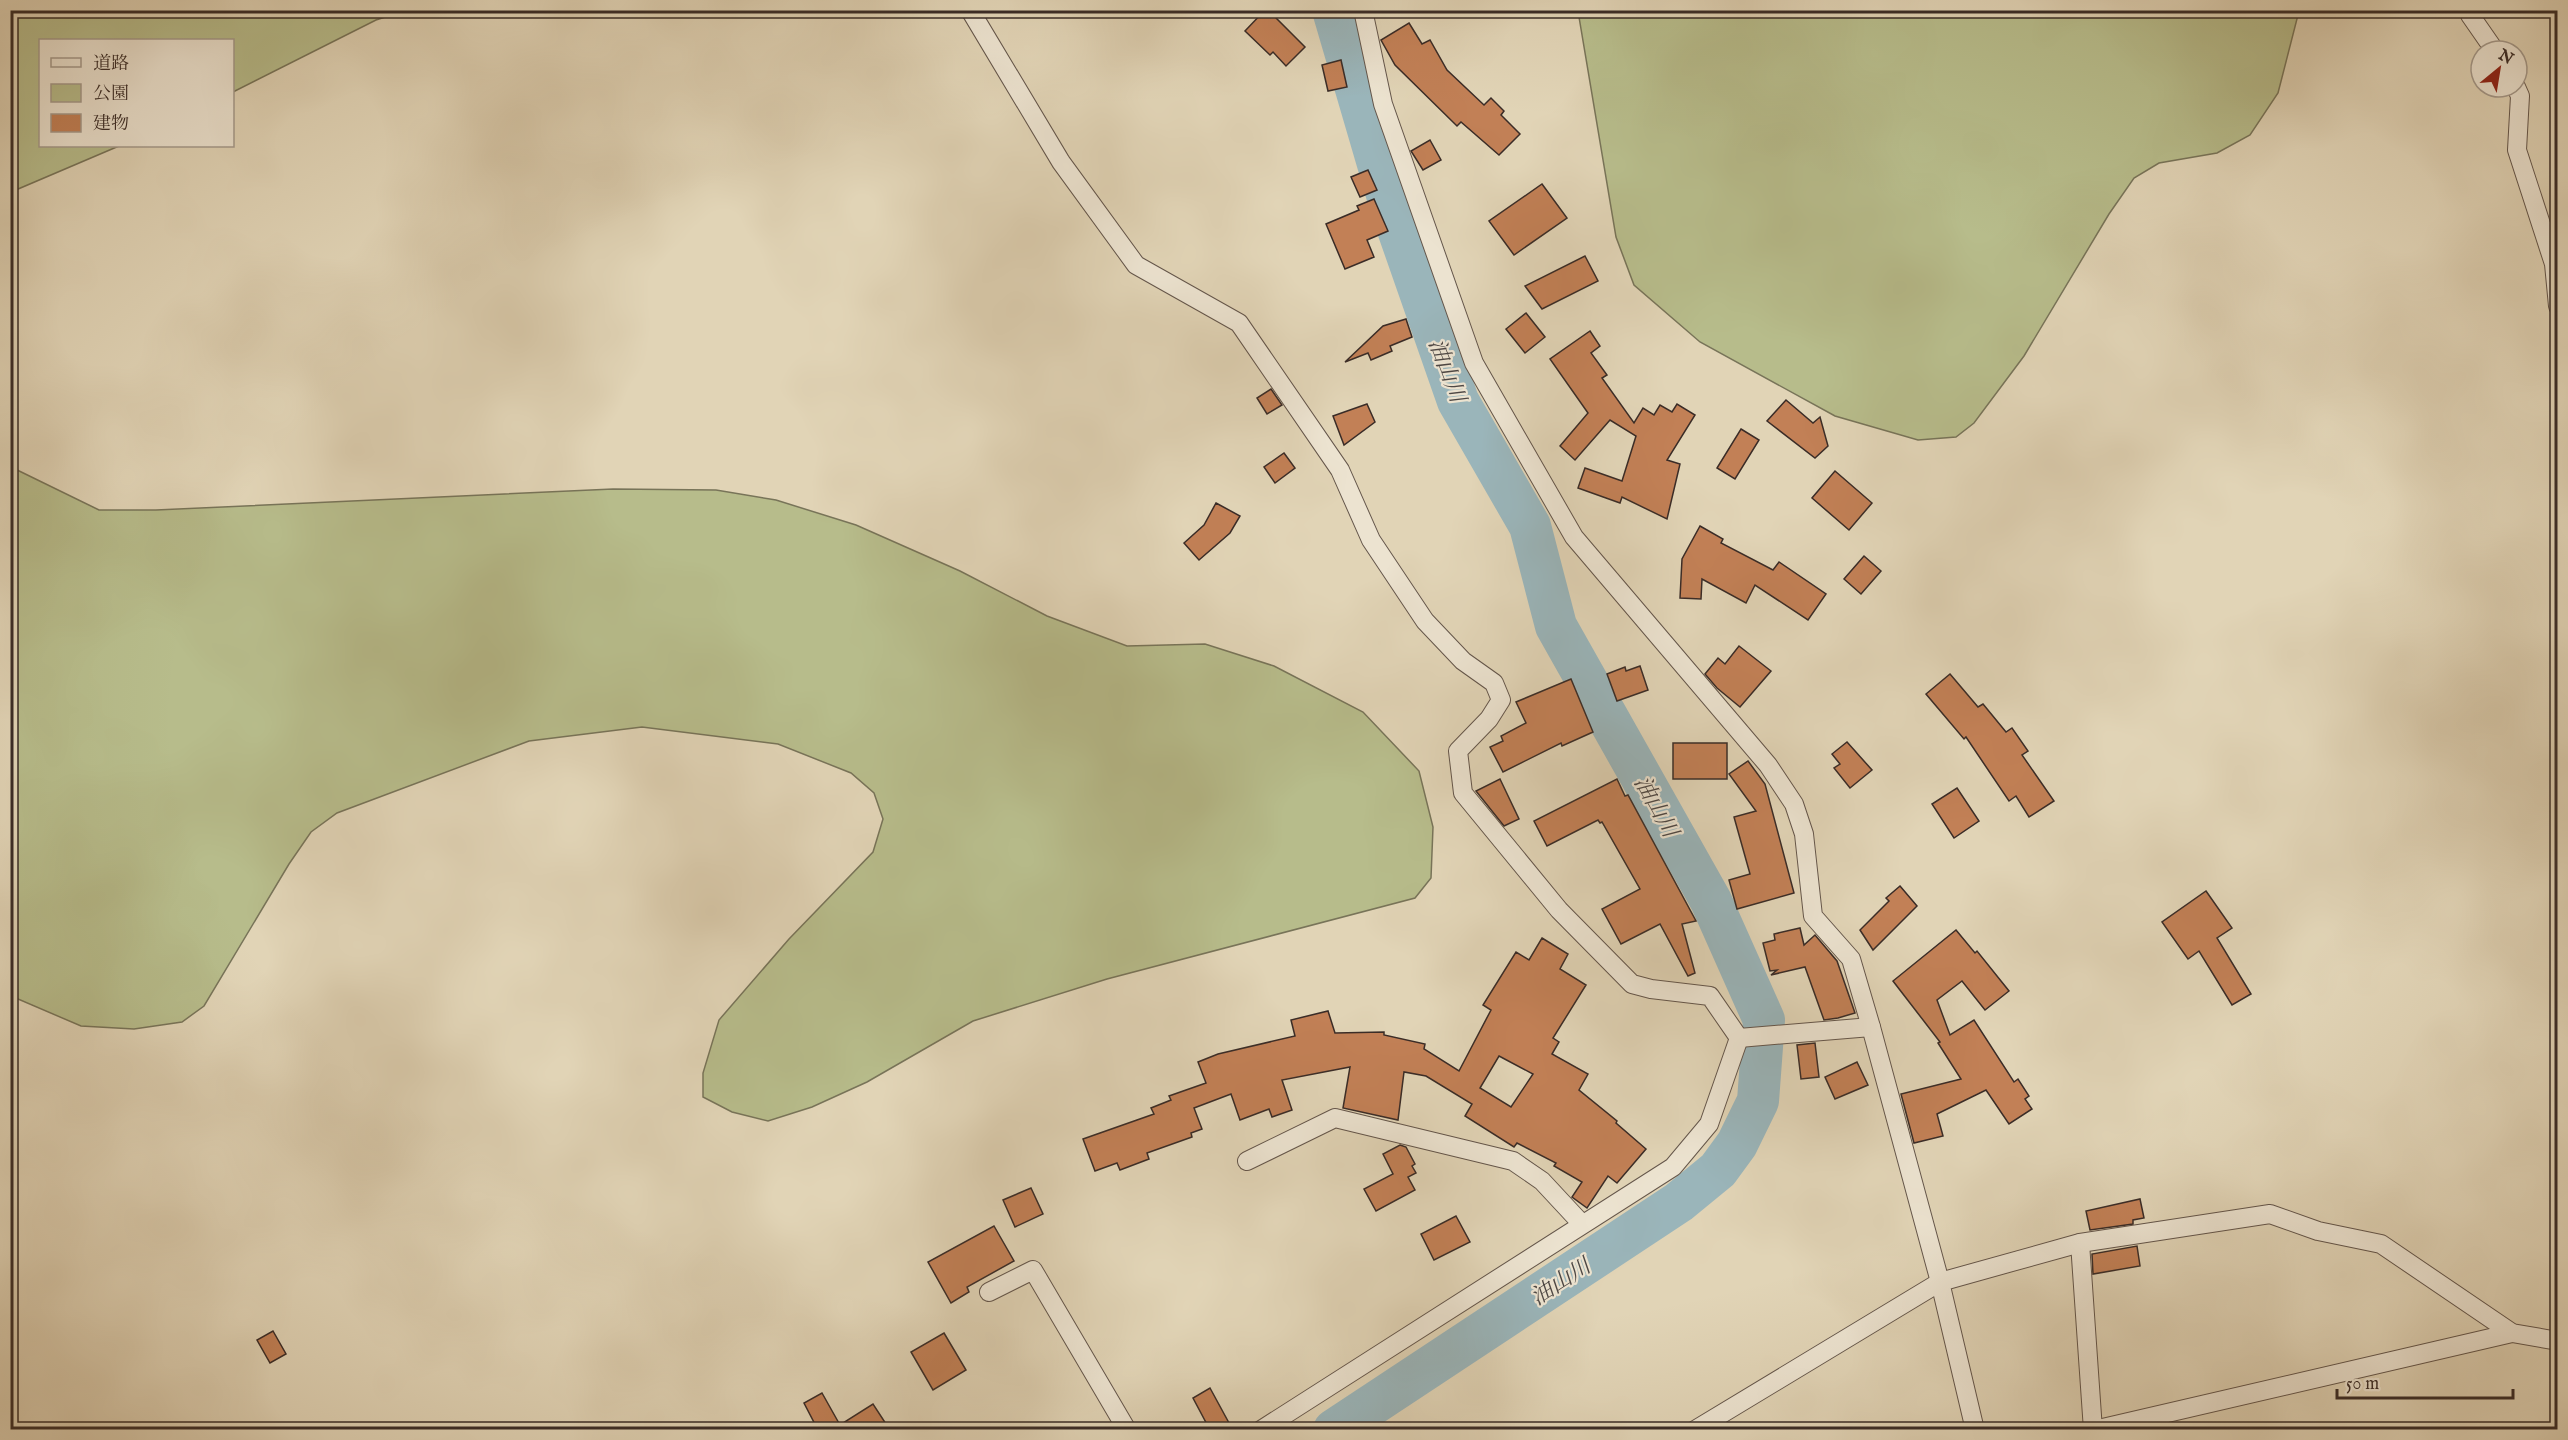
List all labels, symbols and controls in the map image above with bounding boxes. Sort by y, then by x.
legend [39,39,234,147]
north arrow [2469,39,2529,99]
text: N [2494,45,2517,70]
text: 道路 [93,53,129,76]
text: 公園 [93,83,129,106]
text: 建物 [93,113,129,136]
water label: 油山川 [1421,335,1472,408]
water label: 油山川 [1627,771,1684,844]
water label: 油山川 [1526,1252,1598,1312]
scale bar [2337,1362,2512,1400]
text: 50 m [2346,1373,2379,1396]

